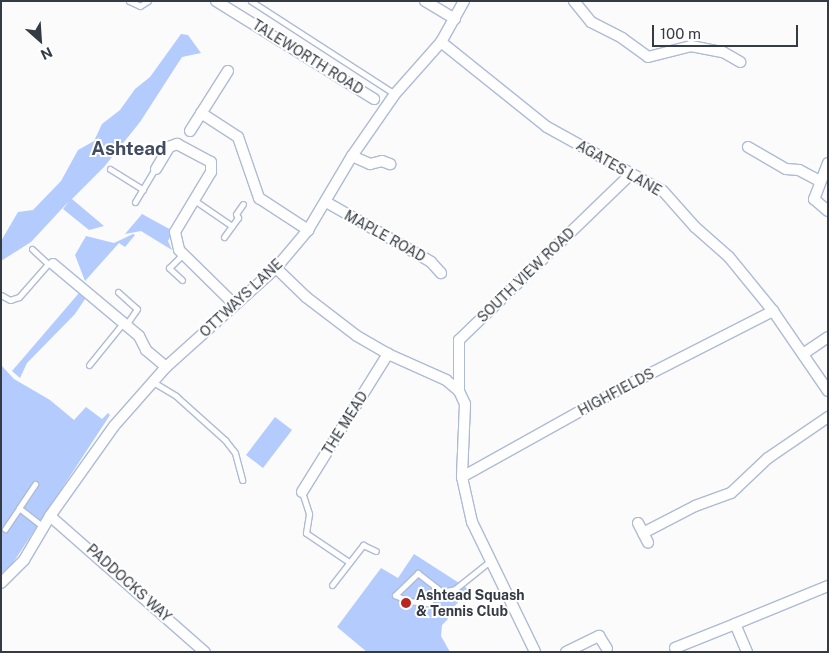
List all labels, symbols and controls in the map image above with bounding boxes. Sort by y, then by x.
north arrow [15,15,65,65]
scale bar [654,15,800,47]
street label: TALEWORTH ROAD [249,16,367,98]
text: 100 m [660,25,701,42]
text: N [38,44,55,63]
street label: AGATES LANE [573,137,665,199]
district label: Ashtead [91,138,167,160]
street label: MAPLE ROAD [341,207,429,265]
street label: SOUTH VIEW ROAD [474,224,578,326]
street label: OTTWAYS LANE [196,255,286,341]
street label: HIGHFIELDS [575,365,657,419]
street label: THE MEAD [319,388,371,458]
street label: PADDOCKS WAY [83,541,175,625]
place label: Ashtead Squash & Tennis Club [416,587,525,620]
marker: Ashtead Squash & Tennis Club [400,597,412,609]

